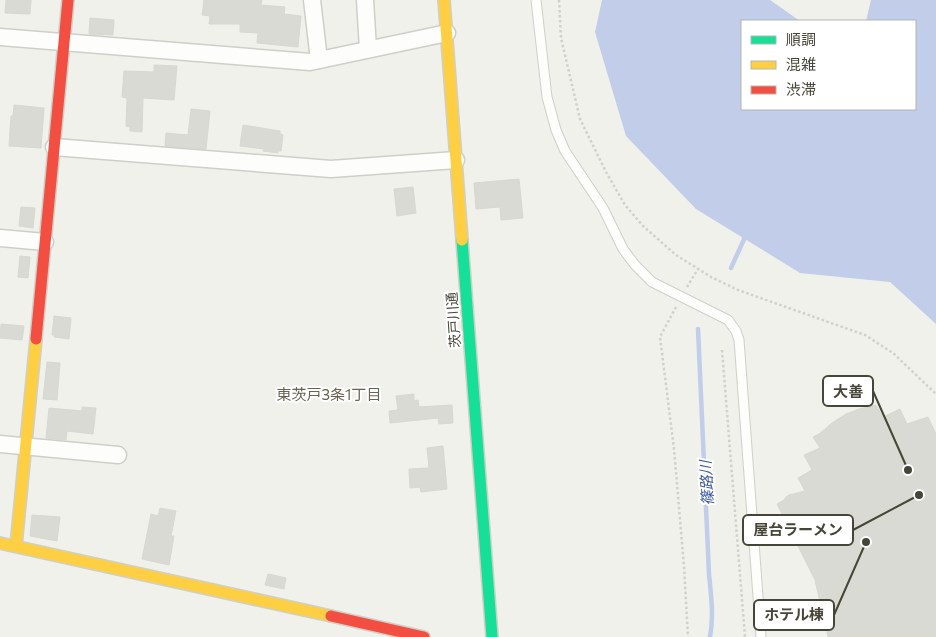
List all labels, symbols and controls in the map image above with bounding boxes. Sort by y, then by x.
legend [741,20,916,110]
text: 順調 [786,30,816,48]
text: 混雑 [786,55,816,73]
text: 渋滞 [786,80,816,98]
street label: 茨戸川通 [443,291,463,349]
callout: 大善 [823,376,873,406]
text: 大善 [833,382,863,400]
district label: 東茨戸3条1丁目 [277,385,381,403]
water label: 篠路川 [696,458,716,506]
callout: 屋台ラーメン [743,515,853,545]
text: 屋台ラーメン [753,520,843,538]
callout: ホテル棟 [754,600,834,630]
text: ホテル棟 [764,605,824,623]

